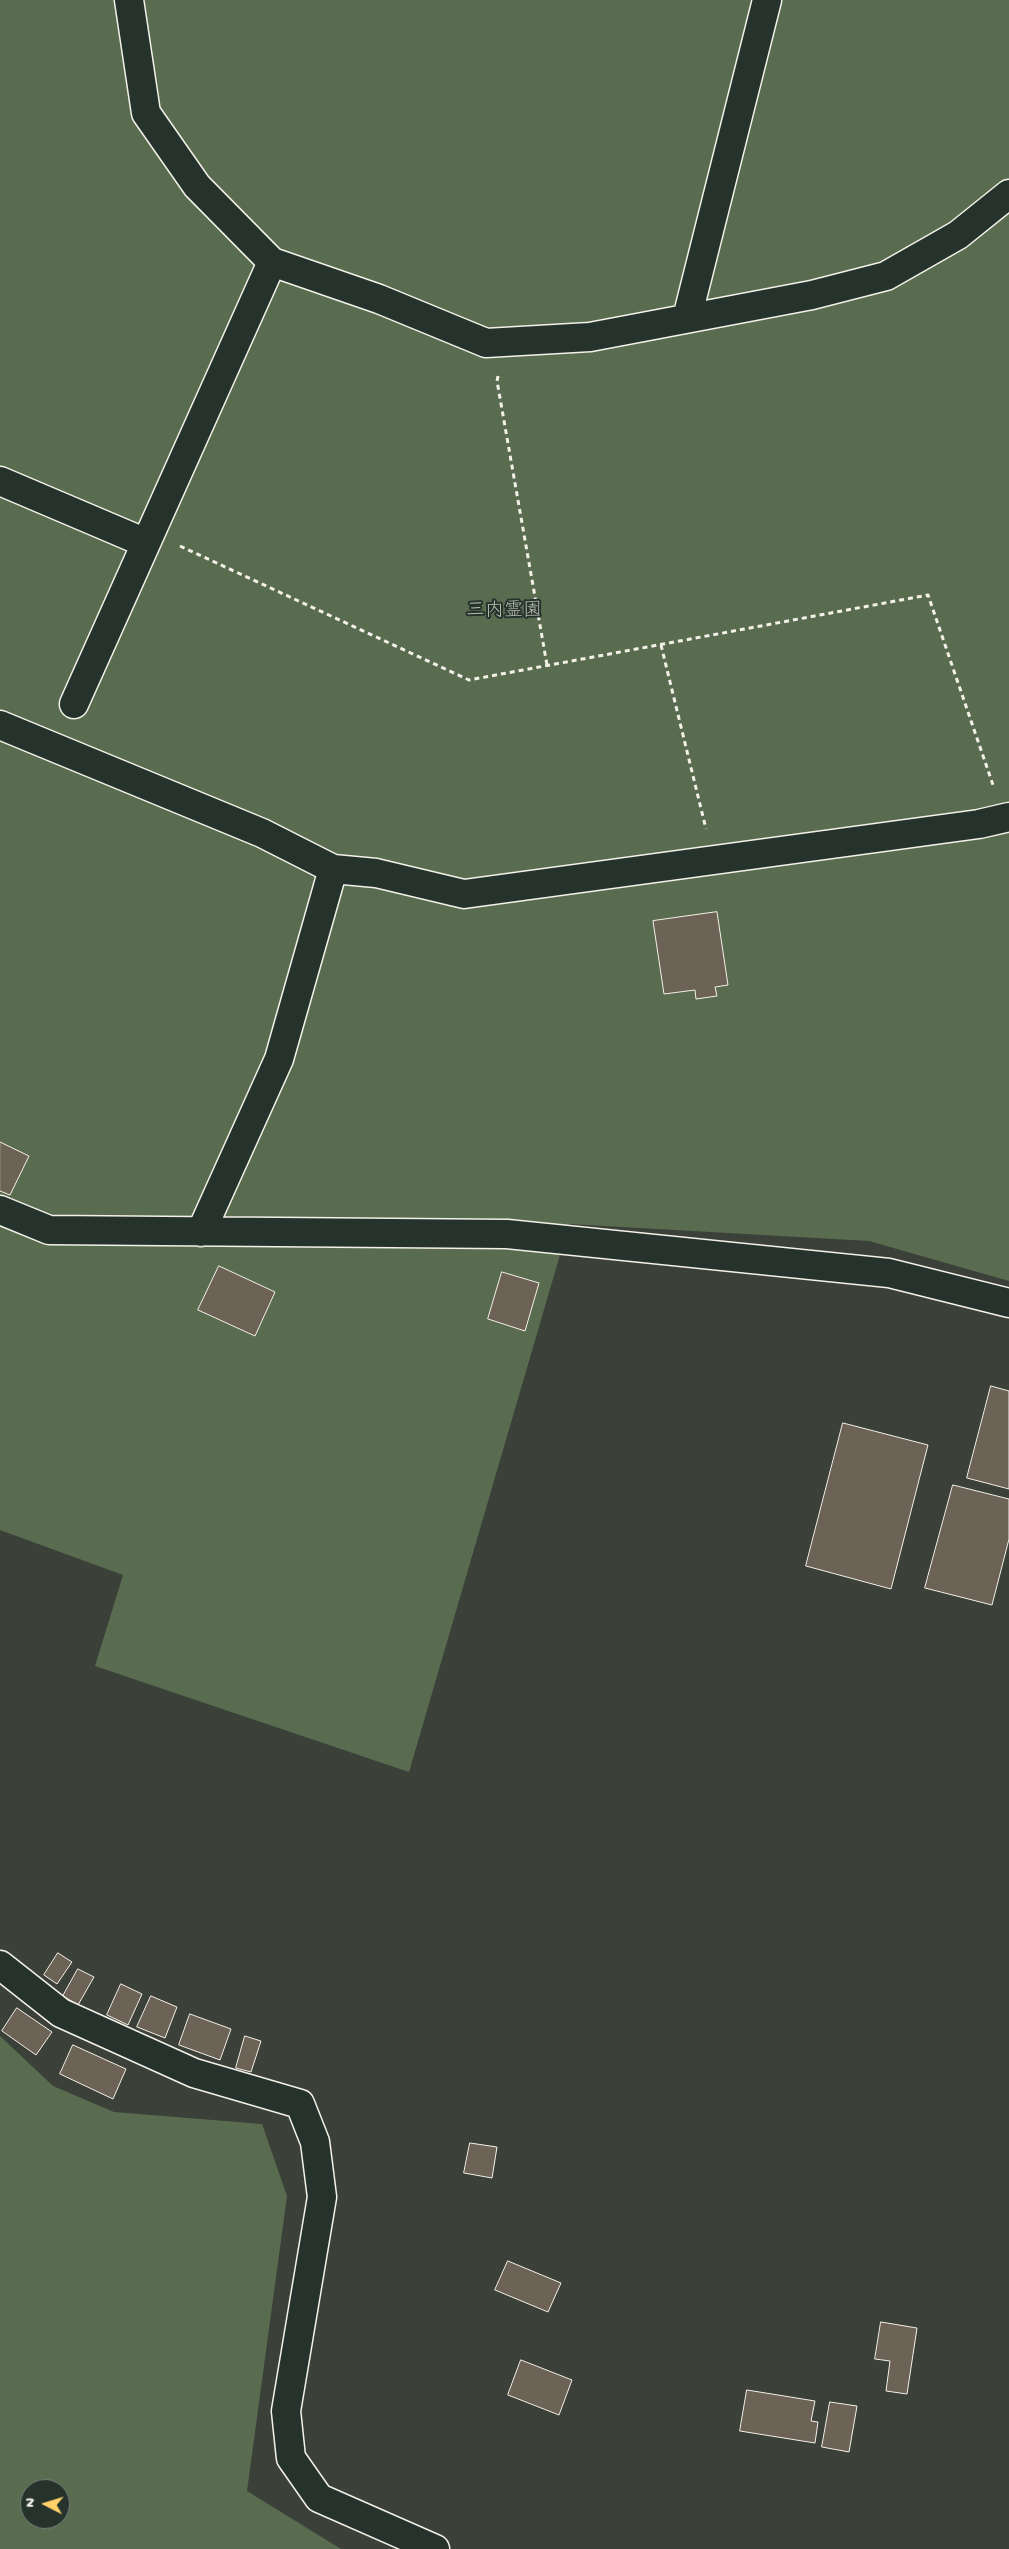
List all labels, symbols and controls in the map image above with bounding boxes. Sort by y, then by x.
park label: 三内霊園 [466,601,542,623]
north arrow [20,2479,70,2529]
text: N [22,2497,39,2508]

